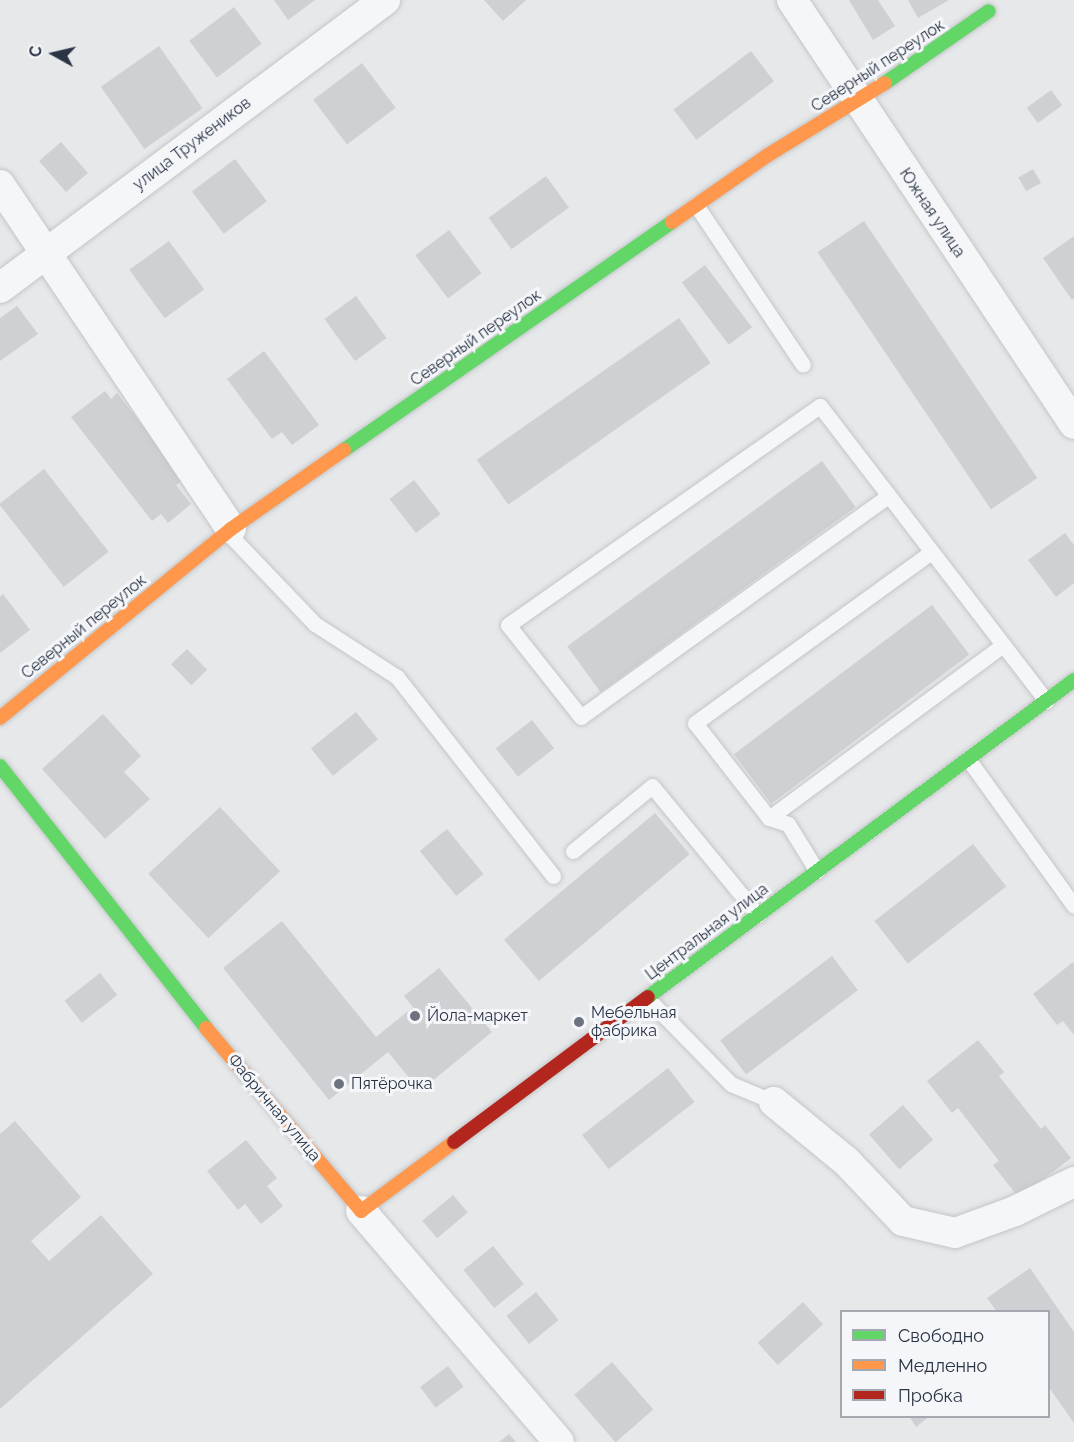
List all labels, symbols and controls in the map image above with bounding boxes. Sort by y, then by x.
street label: Северный переулок [808,16,948,116]
north arrow [24,24,84,84]
text: С [26,45,46,58]
street label: улица Тружеников [129,93,255,195]
street label: Южная улица [895,165,969,261]
street label: Северный переулок [407,286,545,390]
street label: Северный переулок [18,571,150,683]
street label: Центральная улица [642,879,772,985]
place label: Мебельная фабрика [591,1003,677,1041]
place label: Йола-маркет [427,1006,528,1026]
marker: Йола-маркет [408,1009,422,1023]
marker: Мебельная фабрика [572,1015,586,1029]
street label: Фабричная улица [223,1050,325,1166]
place label: Пятёрочка [351,1074,432,1094]
marker: Пятёрочка [332,1077,346,1091]
legend [840,1310,1050,1418]
text: Свободно [898,1325,984,1346]
text: Медленно [898,1355,987,1376]
text: Пробка [898,1385,963,1406]

